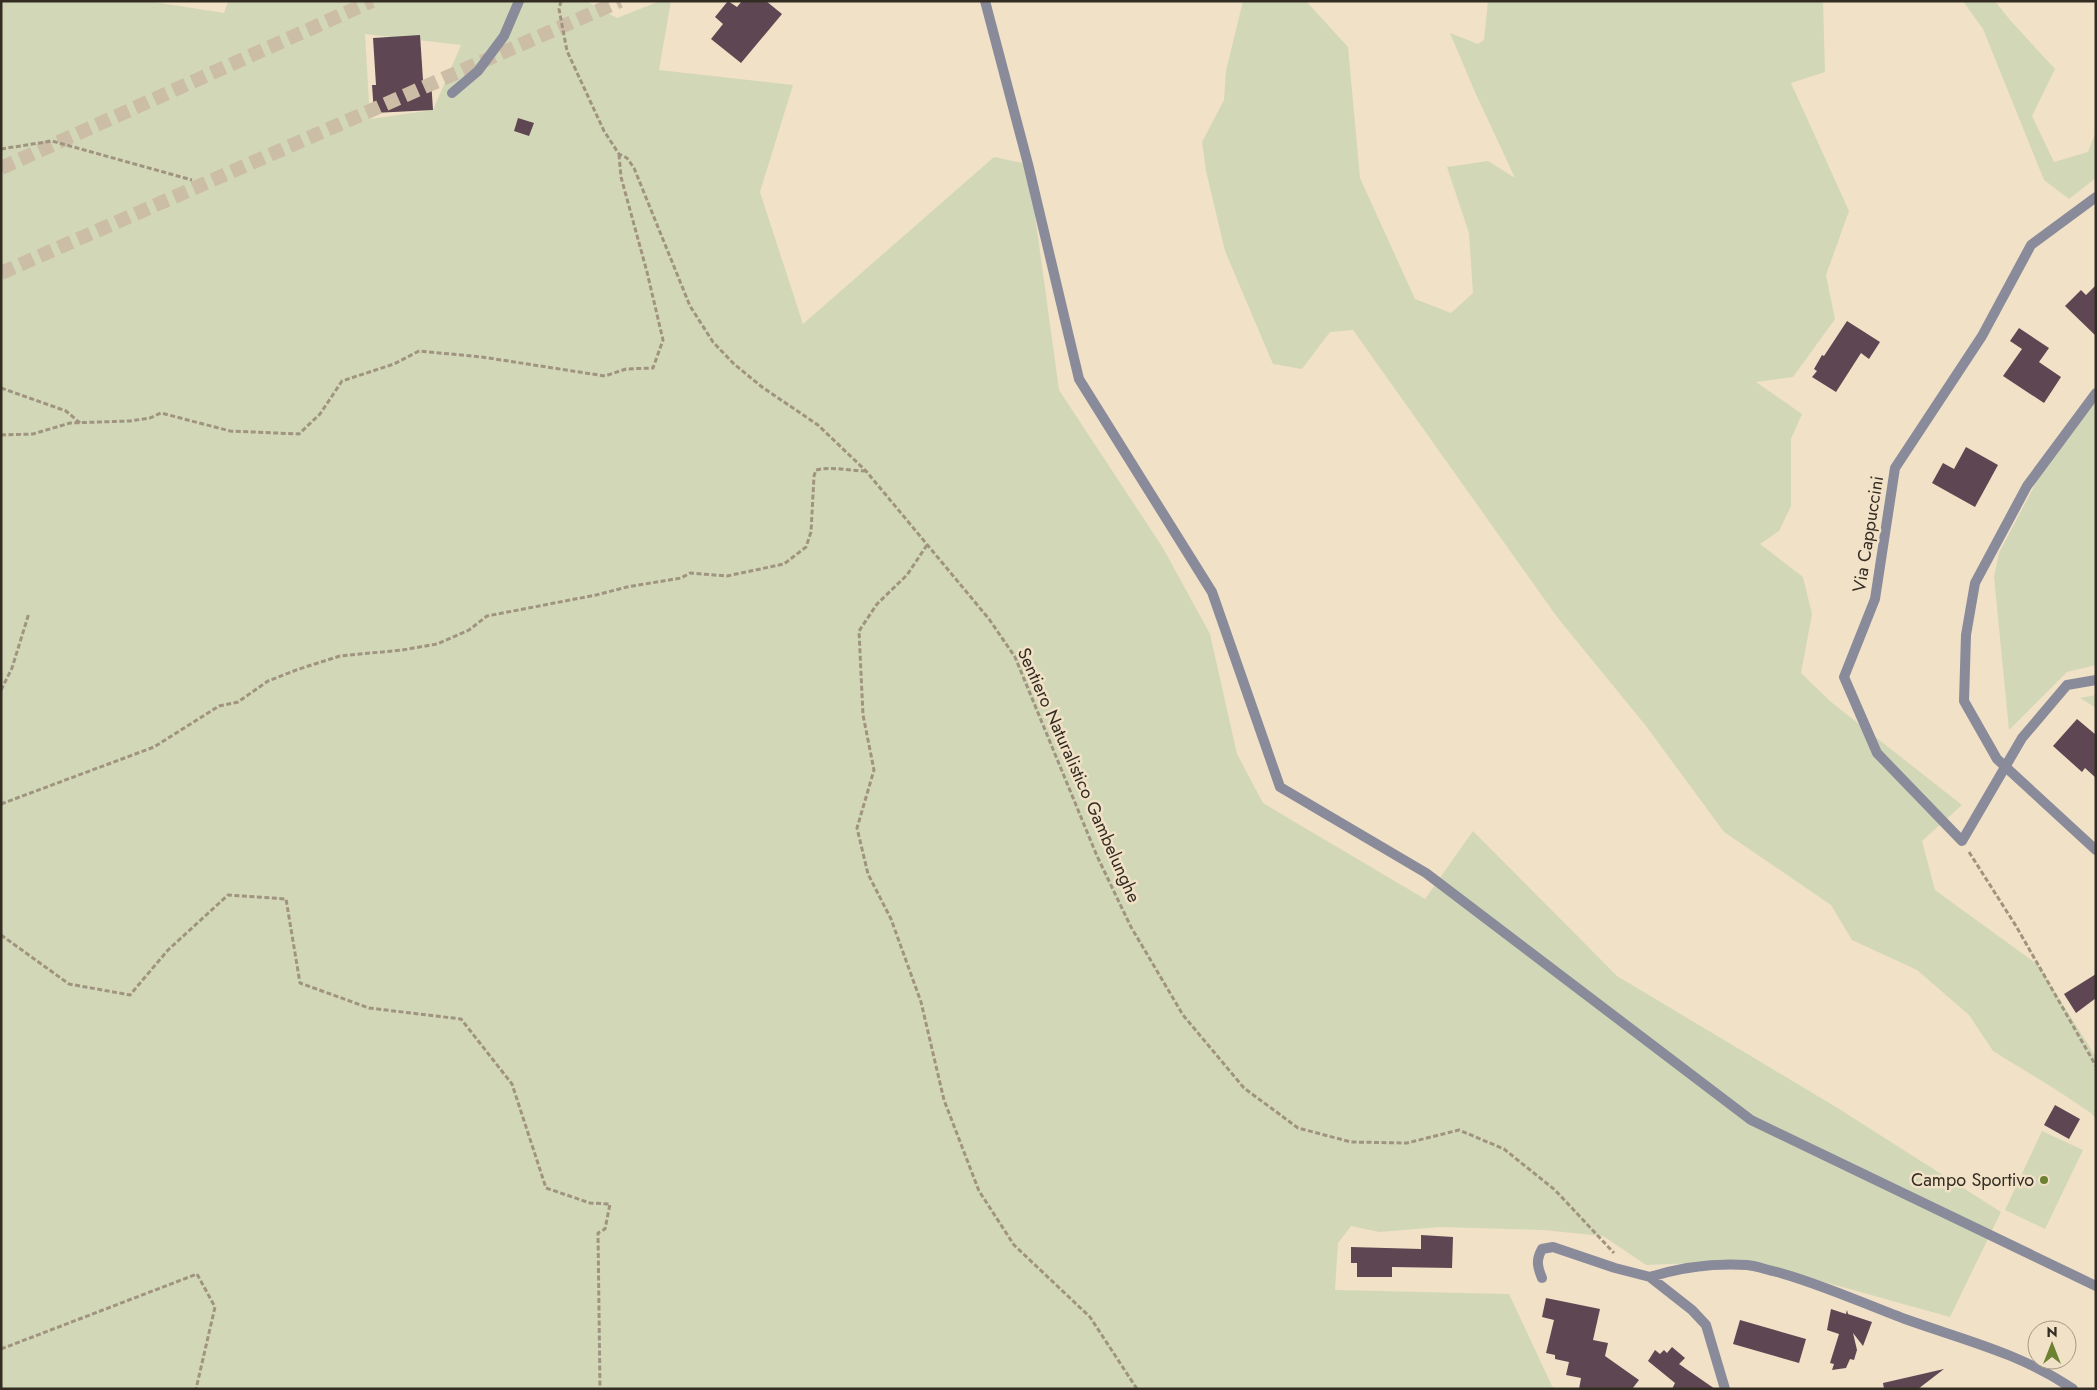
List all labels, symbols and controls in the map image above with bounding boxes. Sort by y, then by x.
street label: Via Cappuccini [1846,474,1890,594]
street label: Sentiero Naturalistico Gambelunghe [1011,644,1147,906]
place label: Campo Sportivo [1911,1167,2034,1193]
marker: Campo Sportivo [2038,1174,2050,1186]
north arrow [2027,1320,2077,1370]
text: N [2046,1322,2058,1342]

